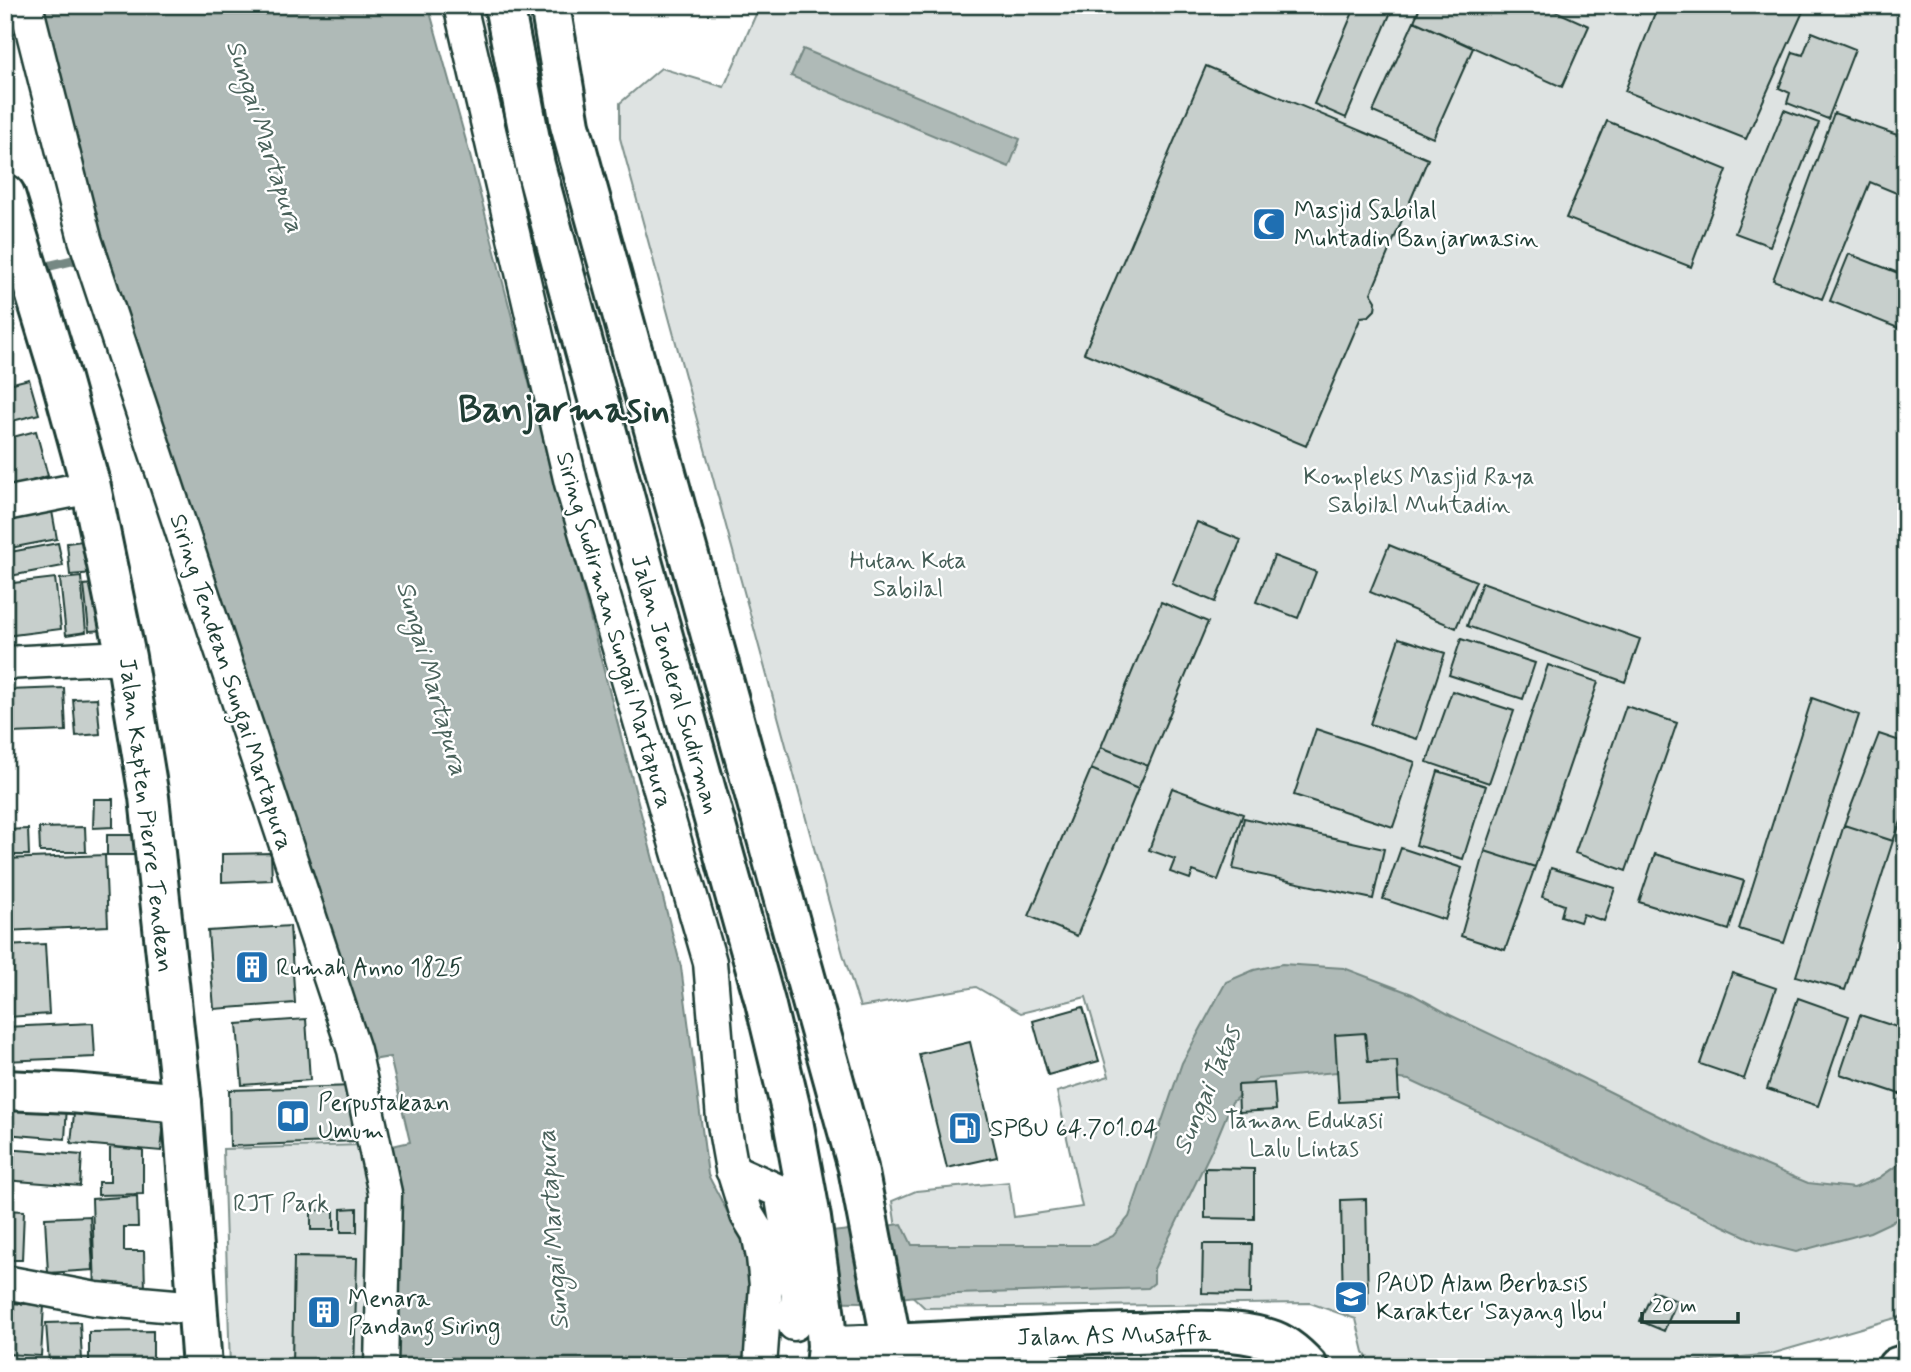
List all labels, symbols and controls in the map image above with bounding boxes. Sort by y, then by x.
water label: Sungai Martapura [215,36,311,238]
place label: Masjid Sabilal Muhtadin Banjarmasin [1294,196,1538,255]
mosque icon: Masjid Sabilal Muhtadin Banjarmasin [1250,205,1288,243]
district label: Banjarmasin [458,386,670,435]
street label: Siring Sudirman Sungai Martapura [546,449,679,813]
park label: Kompleks Masjid Raya Sabilal Muhtadin [1303,462,1535,521]
street label: Siring Tendean Sungai Martapura [159,510,300,856]
park label: Hutan Kota Sabilal [849,546,967,605]
street label: Jalan Jenderal Sudirman [623,551,726,818]
water label: Sungai Martapura [385,577,475,780]
street label: Jalan Kapten Pierre Tendean [111,656,180,974]
building icon: Rumah Anno 1825 [233,948,271,986]
place label: Rumah Anno 1825 [276,953,463,984]
water label: Sungai Tatas [1166,1019,1253,1161]
place label: Perpustakaan Umum [318,1088,450,1147]
library icon: Perpustakaan Umum [274,1097,312,1135]
park label: Taman Edukasi Lalu Lintas [1225,1106,1383,1165]
fuel station icon: SPBU 64.701.04 [946,1109,984,1147]
place label: SPBU 64.701.04 [990,1114,1158,1145]
water label: Sungai Martapura [530,1128,580,1331]
park label: RJT Park [233,1189,329,1220]
place label: PAUD Alam Berbasis Karakter 'Sayang Ibu' [1376,1269,1607,1328]
school or university icon: PAUD Alam Berbasis Karakter 'Sayang Ibu' [1332,1278,1370,1316]
scale bar [1642,1281,1738,1325]
place label: Menara Pandang Siring [348,1284,500,1346]
text: 20 m [1652,1292,1697,1320]
building icon: Menara Pandang Siring [305,1293,343,1331]
street label: Jalan AS Musaffa [1017,1319,1212,1354]

